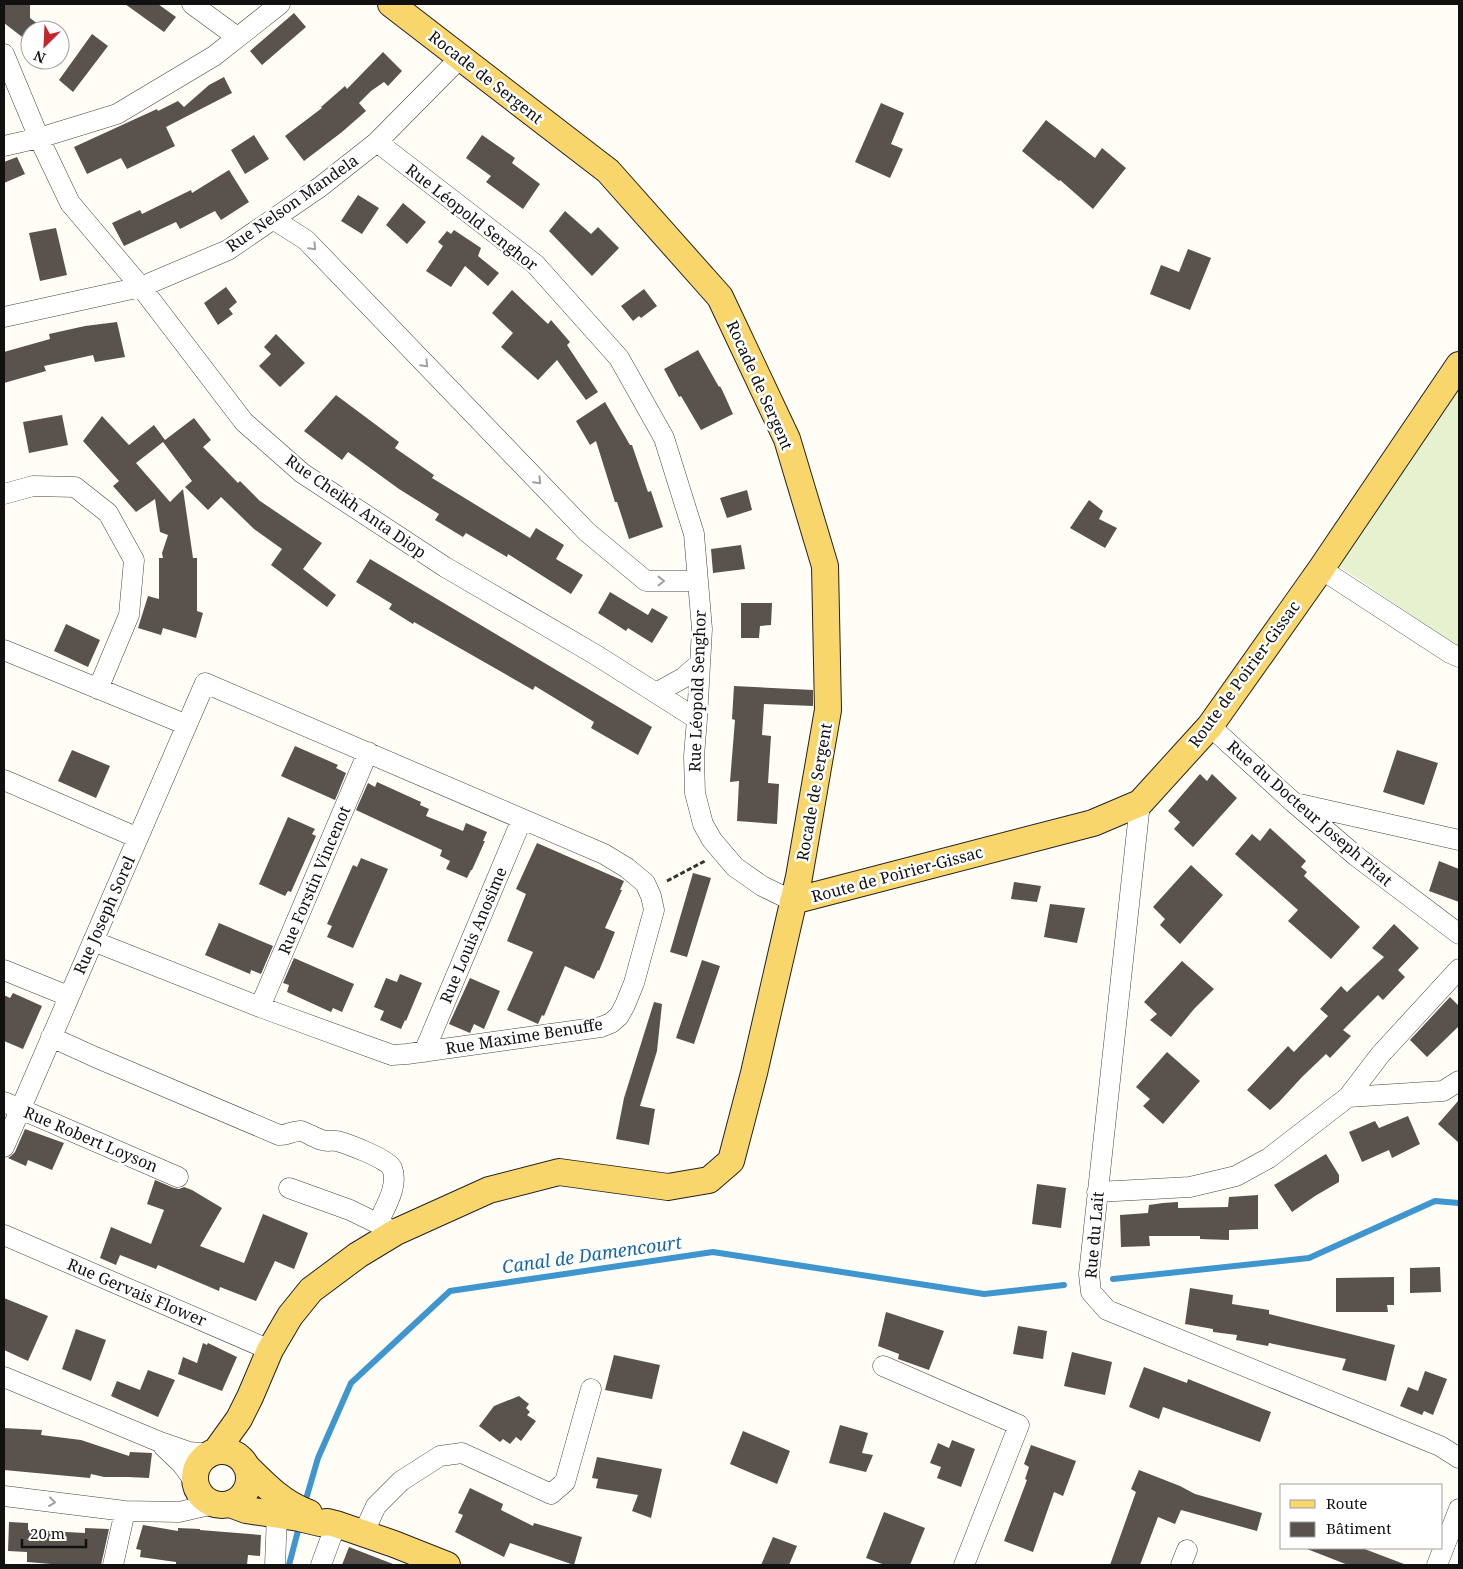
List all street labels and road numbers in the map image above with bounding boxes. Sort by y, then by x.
street label: Rocade de Sergent [424,25,548,129]
street label: Rue Nelson Mandela [221,149,363,257]
street label: Rue Léopold Senghor [401,158,543,276]
street label: Rocade de Sergent [722,317,799,454]
street label: Rue Cheikh Anta Diop [281,449,431,563]
street label: Route de Poirier-Gissac [1183,596,1305,752]
street label: Rue Léopold Senghor [683,609,711,772]
street label: Rocade de Sergent [791,721,837,863]
street label: Rue du Docteur Joseph Pitat [1223,735,1398,891]
street label: Rue Forstin Vincenot [273,802,355,958]
street label: Route de Poirier-Gissac [809,841,985,907]
street label: Rue Joseph Sorel [68,852,140,978]
street label: Rue Louis Anosime [434,863,512,1007]
street label: Rue Maxime Benuffe [444,1013,604,1059]
street label: Rue Robert Loyson [21,1101,161,1177]
street label: Rue du Lait [1079,1190,1109,1279]
street label: Rue Gervais Flower [64,1253,210,1331]

